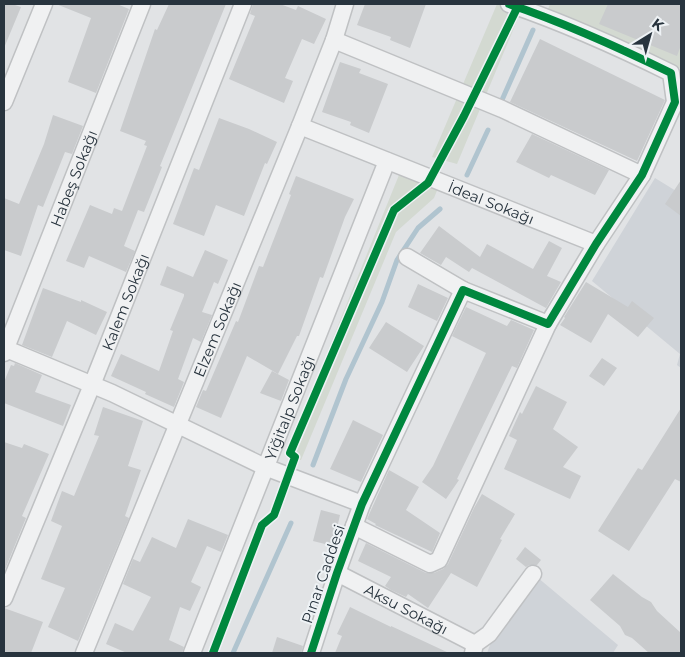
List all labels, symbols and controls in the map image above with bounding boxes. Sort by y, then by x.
north arrow [625,10,675,60]
text: K [648,14,668,35]
street label: Habeş Sokağı [46,127,101,229]
street label: İdeal Sokağı [446,177,537,228]
street label: Kalem Sokağı [97,250,153,353]
street label: Elzem Sokağı [189,279,245,380]
street label: Yiğitalp Sokağı [260,352,319,463]
street label: Pınar Caddesi [297,522,349,626]
street label: Aksu Sokağı [361,579,451,638]

